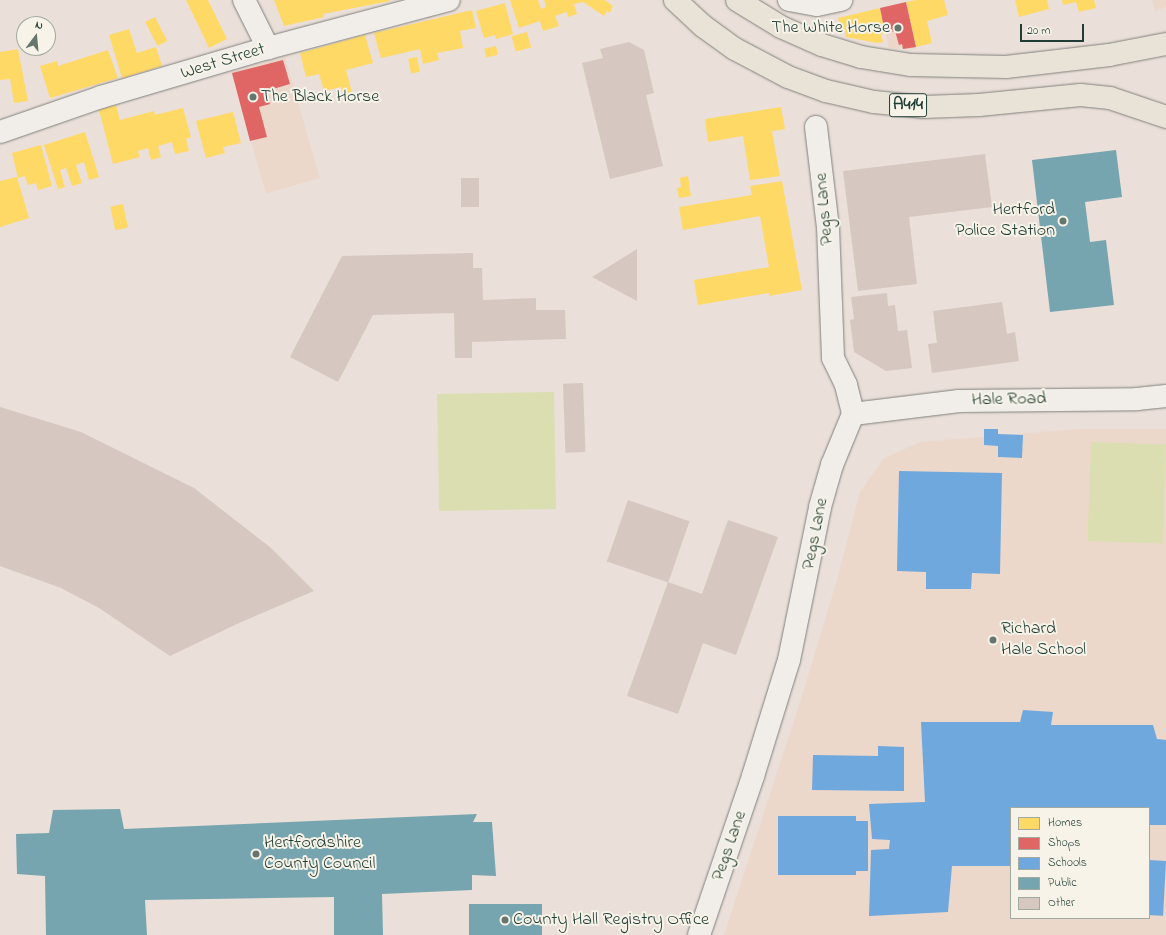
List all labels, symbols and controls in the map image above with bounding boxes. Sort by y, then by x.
north arrow [16,16,56,56]
scale bar [1022,16,1086,42]
text: N [33,17,45,34]
place label: The White Horse [772,17,890,39]
text: 20 m [1027,22,1050,40]
marker: The White Horse [893,23,903,33]
street label: West Street [178,39,268,85]
place label: The Black Horse [261,86,379,108]
road number: A414 [889,90,927,120]
marker: The Black Horse [248,92,258,102]
street label: Pegs Lane [811,172,839,246]
place label: Hertford Police Station [955,200,1055,242]
marker: Hertford Police Station [1058,216,1068,226]
street label: Hale Road [971,389,1047,411]
street label: Pegs Lane [798,496,834,572]
place label: Richard Hale School [1001,619,1086,662]
marker: Richard Hale School [988,635,998,645]
legend [1010,807,1150,919]
street label: Pegs Lane [708,808,752,884]
text: Homes [1048,814,1082,832]
place label: Hertfordshire County Council [264,833,376,876]
text: Shops [1048,834,1080,852]
marker: Hertfordshire County Council [251,849,261,859]
text: Schools [1048,854,1087,872]
text: Public [1048,874,1077,892]
text: Other [1048,894,1075,912]
place label: County Hall Registry Office [513,909,709,931]
marker: County Hall Registry Office [500,915,510,925]

